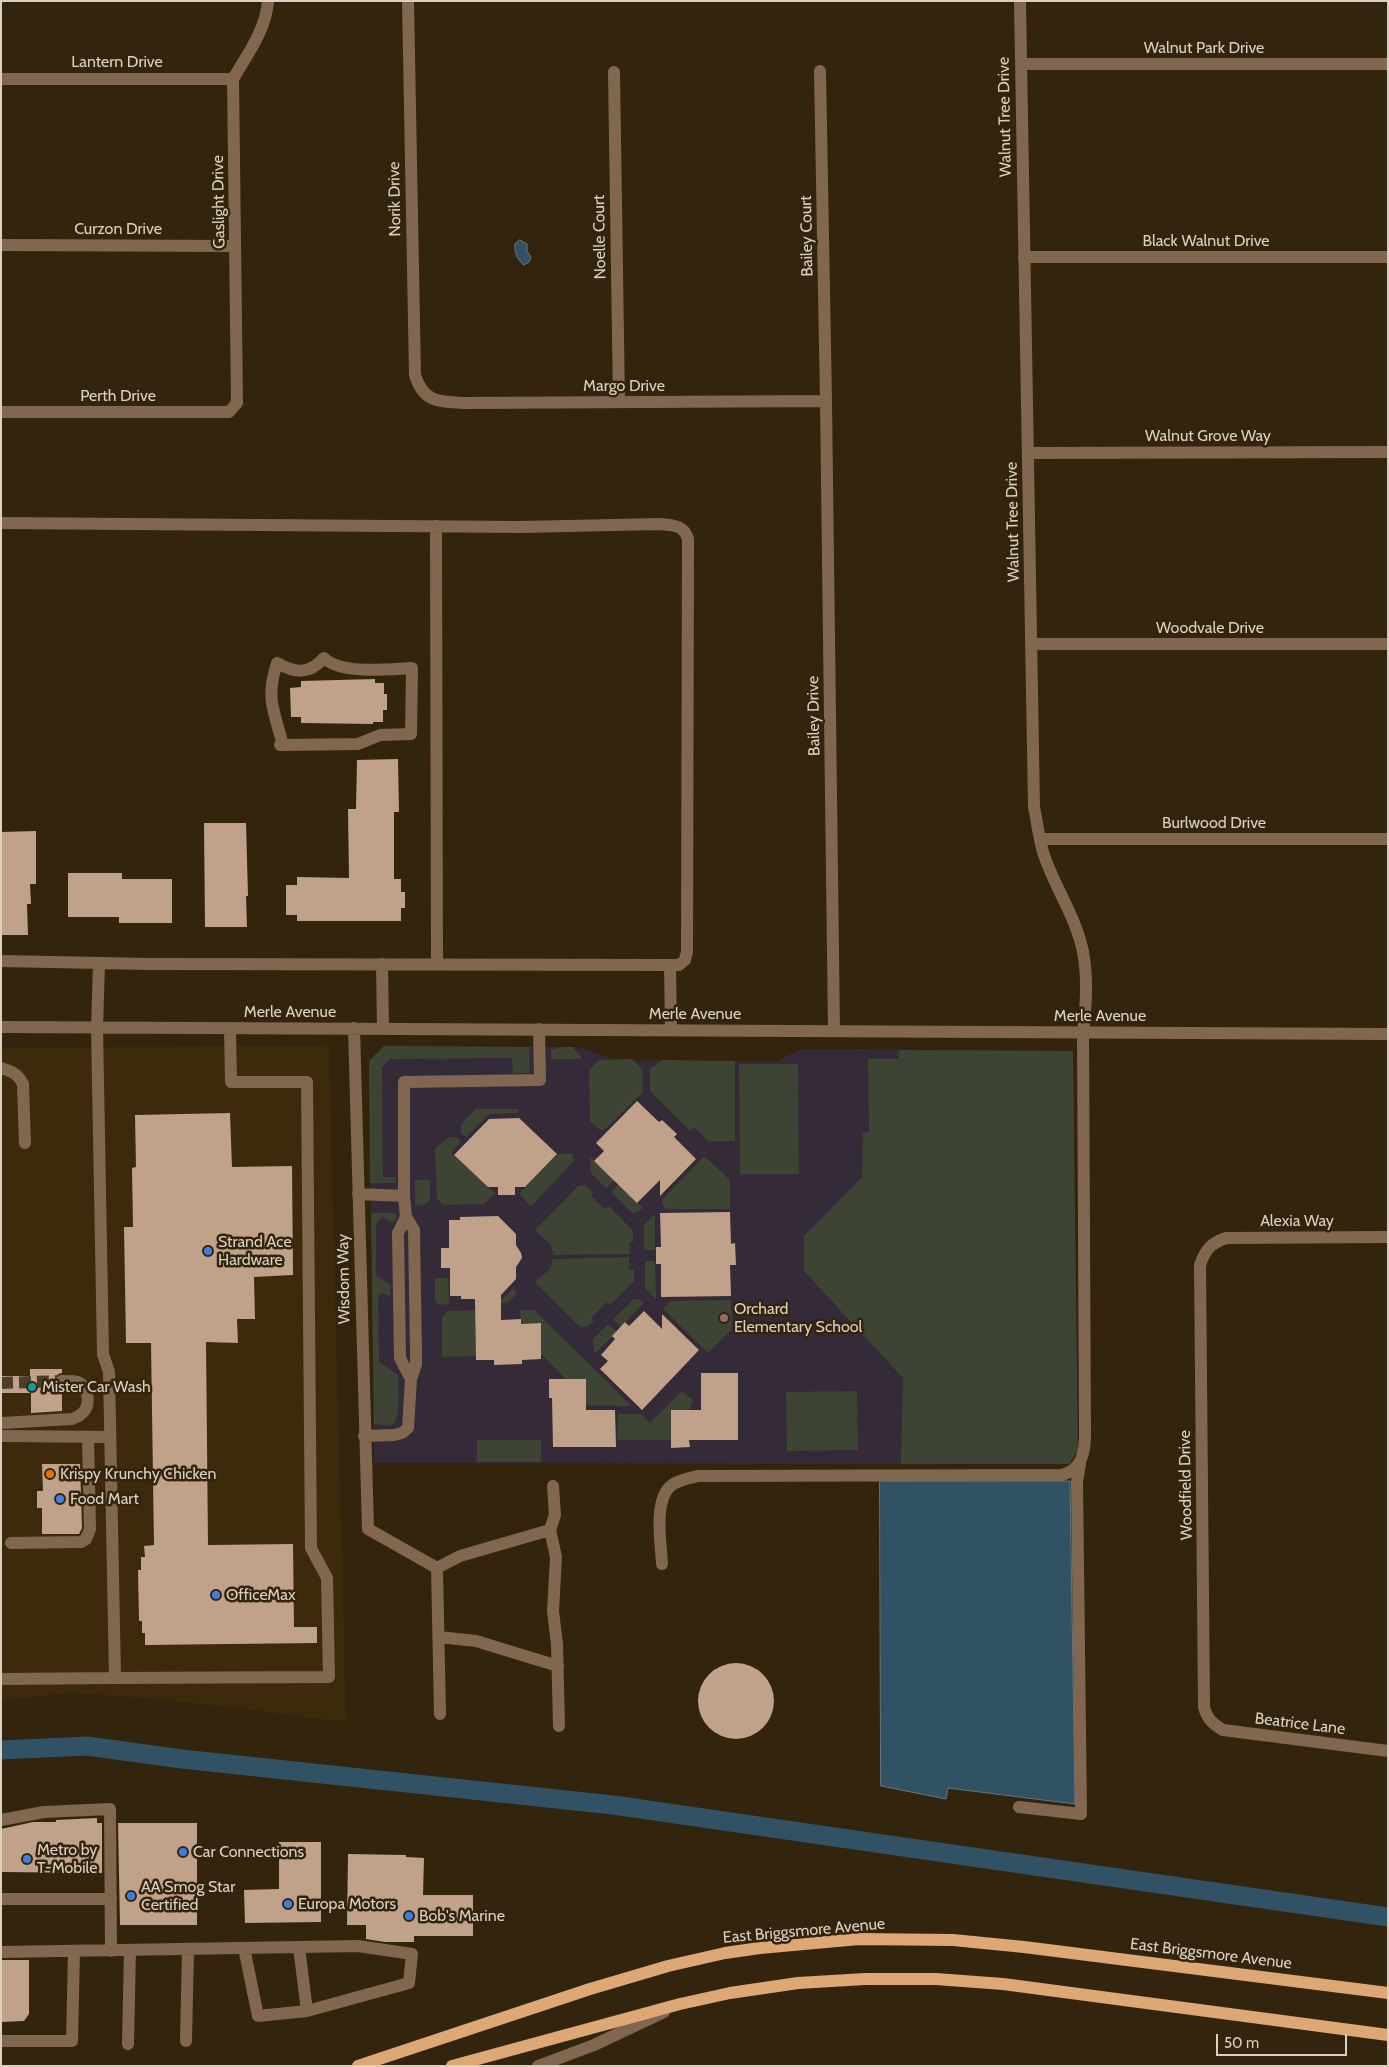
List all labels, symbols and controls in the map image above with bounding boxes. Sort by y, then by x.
street label: Walnut Park Drive [1144,38,1264,58]
street label: Lantern Drive [71,52,163,72]
street label: Walnut Tree Drive [994,57,1016,177]
street label: Gaslight Drive [209,155,229,249]
street label: Norik Drive [385,161,405,237]
street label: Noelle Court [590,195,610,279]
street label: Bailey Court [797,195,817,277]
street label: Curzon Drive [74,219,162,239]
street label: Black Walnut Drive [1142,231,1270,251]
street label: Margo Drive [583,376,665,396]
street label: Perth Drive [80,386,156,406]
street label: Walnut Grove Way [1145,426,1271,446]
street label: Walnut Tree Drive [1002,462,1024,582]
street label: Woodvale Drive [1156,618,1264,638]
street label: Bailey Drive [804,676,824,756]
street label: Burlwood Drive [1162,813,1266,833]
street label: Merle Avenue [244,1002,336,1022]
street label: Merle Avenue [649,1004,741,1024]
street label: Merle Avenue [1054,1006,1146,1026]
street label: Alexia Way [1260,1211,1334,1231]
place label: Strand Ace Hardware [218,1232,292,1270]
street label: Wisdom Way [334,1234,354,1324]
marker: Strand Ace Hardware [202,1245,214,1257]
place label: Orchard Elementary School [734,1299,862,1337]
marker: Orchard Elementary School [718,1312,730,1324]
place label: Mister Car Wash [42,1377,151,1397]
marker: Mister Car Wash [26,1381,38,1393]
street label: Woodfield Drive [1175,1430,1197,1540]
place label: Krispy Krunchy Chicken [60,1464,217,1484]
marker: Krispy Krunchy Chicken [44,1468,56,1480]
place label: Food Mart [70,1489,139,1509]
marker: Food Mart [54,1493,66,1505]
place label: OfficeMax [226,1585,296,1605]
marker: OfficeMax [210,1589,222,1601]
street label: Beatrice Lane [1254,1709,1346,1739]
place label: Metro by T-Mobile [37,1840,97,1878]
place label: Car Connections [193,1842,304,1862]
marker: Car Connections [177,1846,189,1858]
marker: Metro by T-Mobile [21,1853,33,1865]
place label: AA Smog Star Certified [141,1877,235,1915]
marker: AA Smog Star Certified [125,1890,137,1902]
place label: Europa Motors [298,1894,396,1914]
marker: Europa Motors [282,1898,294,1910]
place label: Bob's Marine [419,1906,505,1926]
marker: Bob's Marine [403,1910,415,1922]
street label: East Briggsmore Avenue [722,1914,886,1948]
street label: East Briggsmore Avenue [1129,1935,1293,1973]
scale bar [1219,2024,1350,2056]
text: 50 m [1224,2034,1259,2052]

